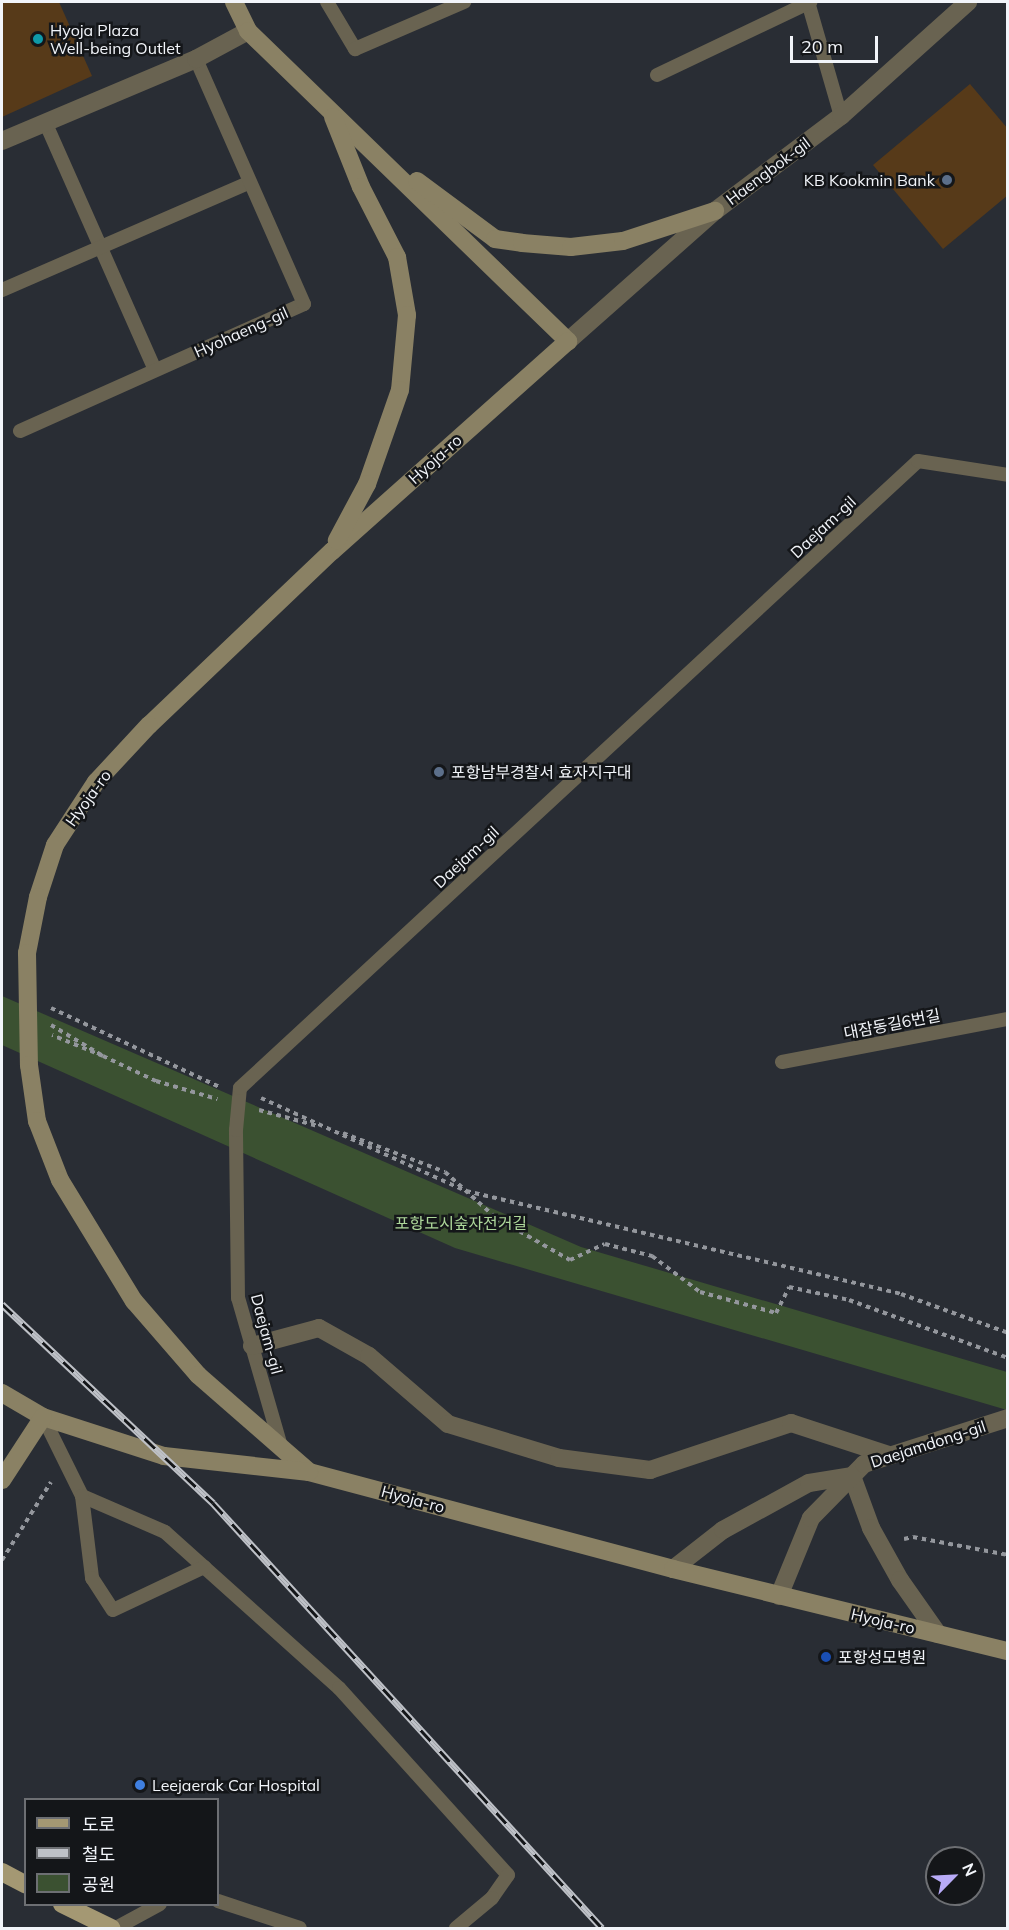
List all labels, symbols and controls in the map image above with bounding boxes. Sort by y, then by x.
place label: Hyoja Plaza Well-being Outlet [50,20,181,58]
scale bar [793,24,882,62]
marker: Hyoja Plaza Well-being Outlet [31,32,45,46]
text: 20 m [801,35,843,58]
street label: Haengbok-gil [722,133,814,209]
place label: KB Kookmin Bank [804,170,935,190]
marker: KB Kookmin Bank [940,173,954,187]
street label: Hyohaeng-gil [191,303,291,361]
street label: Hyoja-ro [404,430,466,488]
street label: Daejam-gil [786,492,860,562]
place label: 포항남부경찰서 효자지구대 [451,762,632,782]
marker: 포항남부경찰서 효자지구대 [432,765,446,779]
street label: Hyoja-ro [61,766,115,830]
street label: Daejam-gil [429,822,503,892]
street label: 대잠동길6번길 [842,1005,942,1043]
park label: 포항도시숲자전거길 [395,1213,527,1233]
street label: Daejam-gil [247,1292,287,1376]
street label: Daejamdong-gil [868,1416,988,1472]
street label: Hyoja-ro [379,1481,447,1517]
street label: Hyoja-ro [849,1604,917,1638]
place label: 포항성모병원 [838,1647,926,1667]
marker: 포항성모병원 [819,1650,833,1664]
place label: Leejaerak Car Hospital [152,1775,320,1795]
marker: Leejaerak Car Hospital [133,1778,147,1792]
legend [24,1798,219,1906]
text: 도로 [82,1813,115,1836]
text: 철도 [82,1843,115,1866]
north arrow [925,1846,985,1906]
text: N [958,1860,981,1879]
text: 공원 [82,1873,115,1896]

